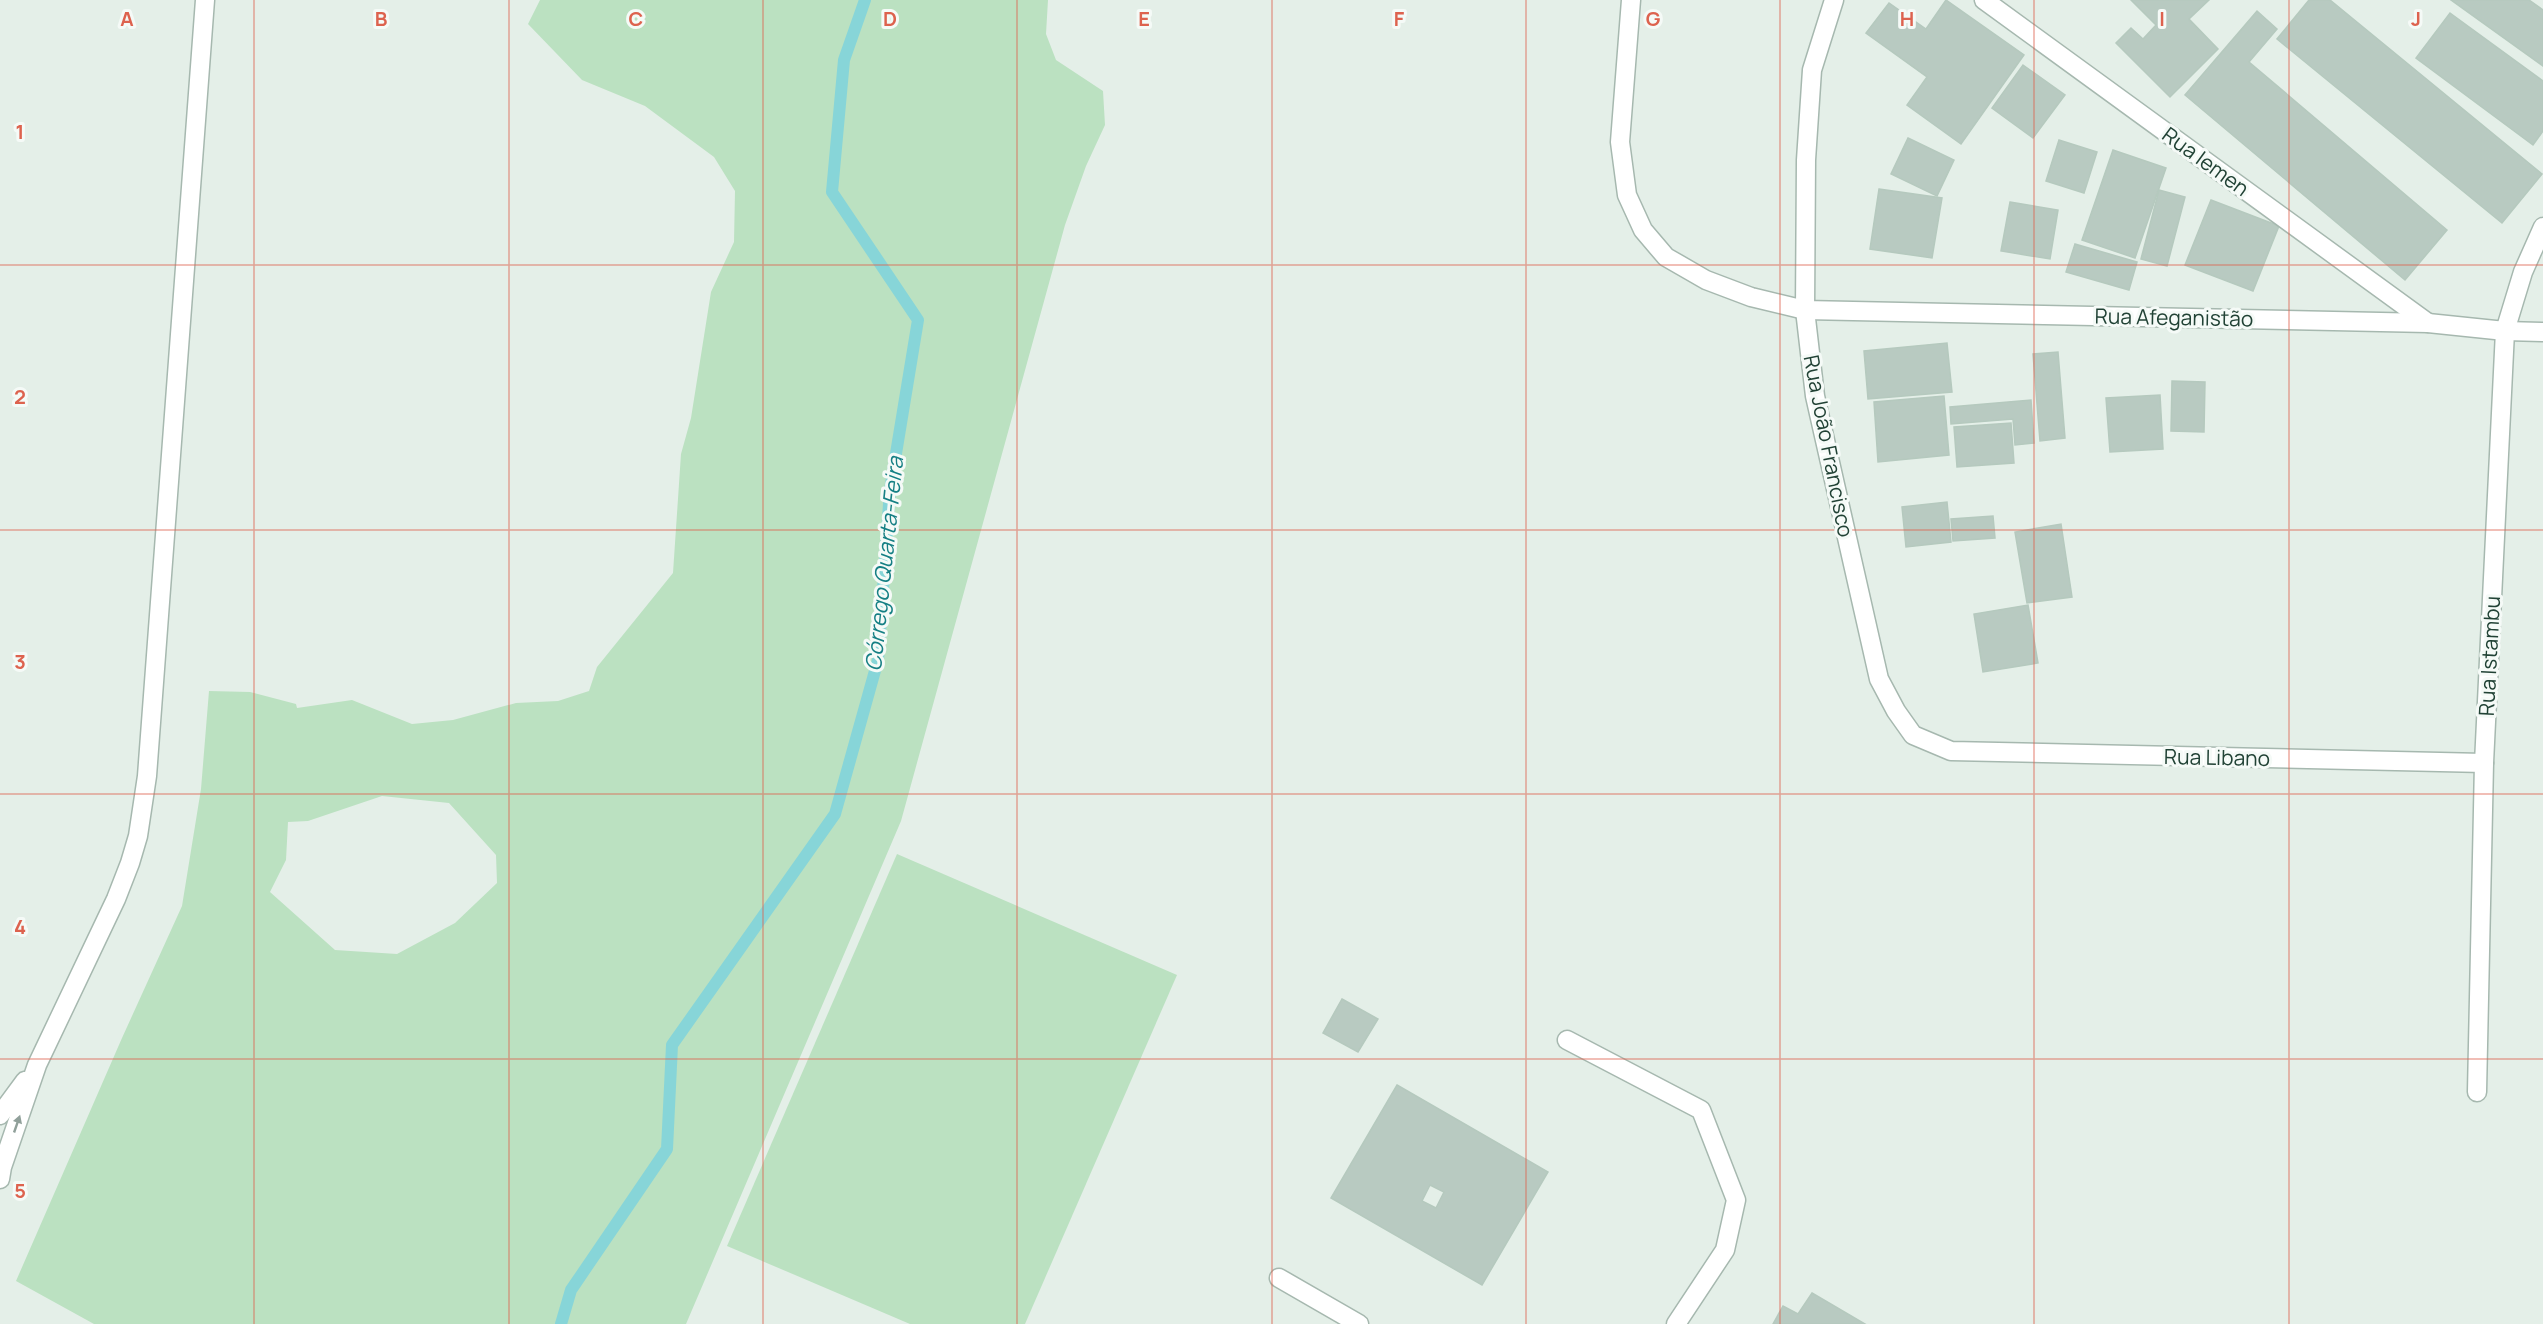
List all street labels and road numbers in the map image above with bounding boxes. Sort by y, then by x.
street label: Rua Iemen [2157,120,2255,202]
street label: Rua Afeganistão [2094,302,2254,332]
street label: Rua João Francisco [1798,353,1860,539]
street label: Rua Istambu [2472,595,2506,717]
street label: Rua Libano [2164,742,2270,772]

